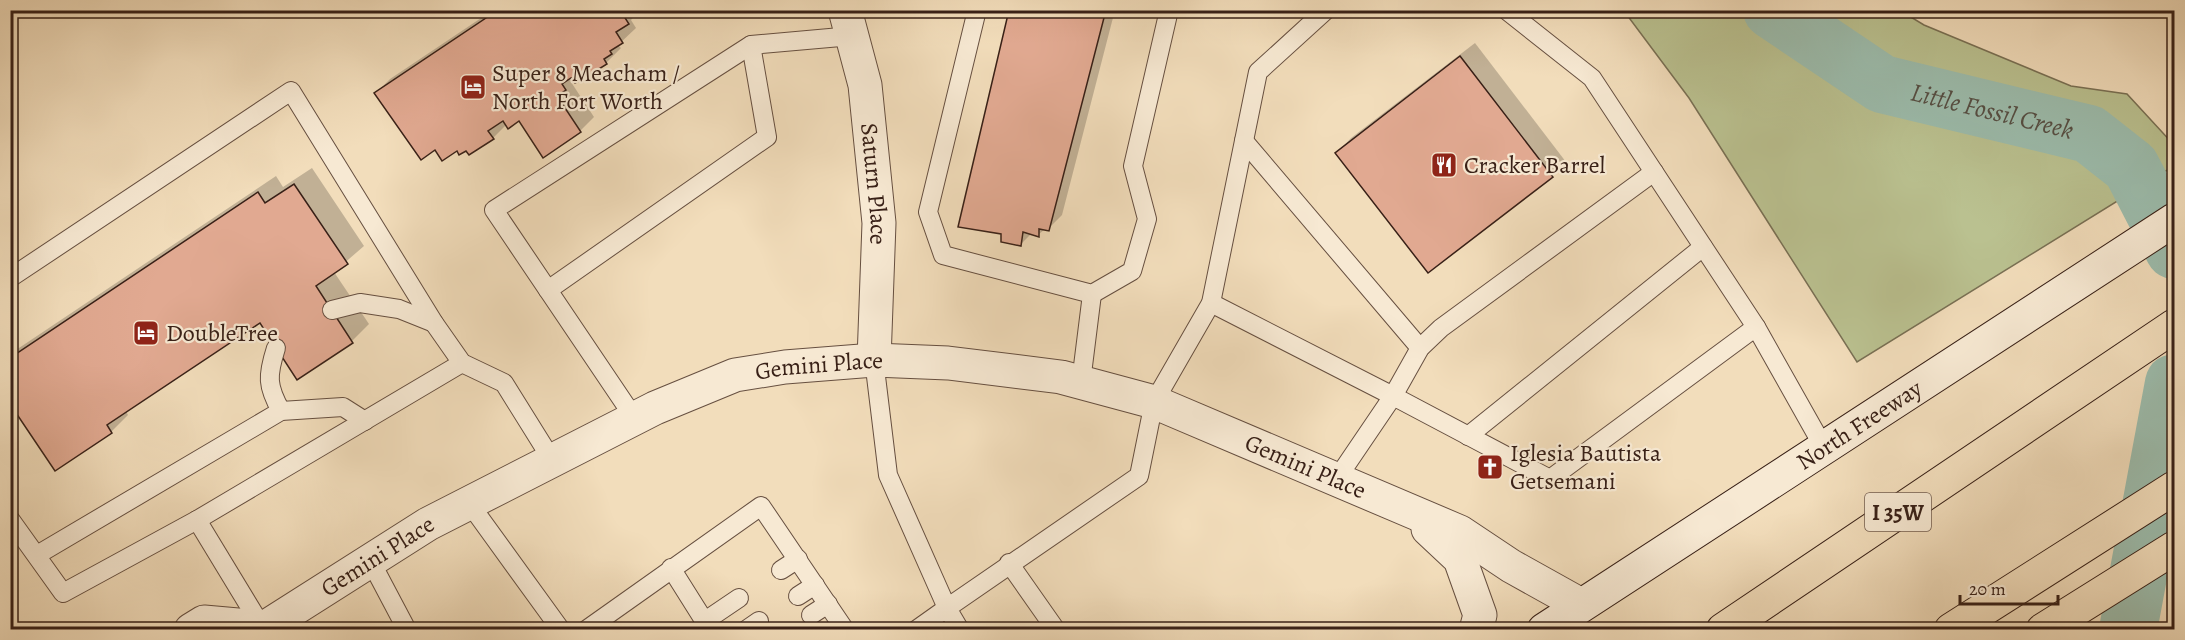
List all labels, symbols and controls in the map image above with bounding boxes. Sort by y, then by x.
place label: Super 8 Meacham / North Fort Worth [492,57,680,117]
hotel icon: Super 8 Meacham / North Fort Worth [458,72,488,102]
water label: Little Fossil Creek [1907,75,2077,148]
street label: Saturn Place [853,121,895,245]
place label: Cracker Barrel [1464,149,1605,181]
restaurant icon: Cracker Barrel [1429,150,1459,180]
place label: DoubleTree [166,317,278,349]
hotel icon: DoubleTree [131,318,161,348]
street label: Gemini Place [753,344,884,388]
street label: North Freeway [1790,372,1928,478]
street label: Gemini Place [1240,426,1371,506]
place label: Iglesia Bautista Getsemani [1510,437,1662,497]
church icon: Iglesia Bautista Getsemani [1475,452,1505,482]
road number: I 35W [1865,493,1931,531]
street label: Gemini Place [315,508,440,604]
scale bar [1960,568,2058,606]
text: 20 m [1969,577,2006,601]

